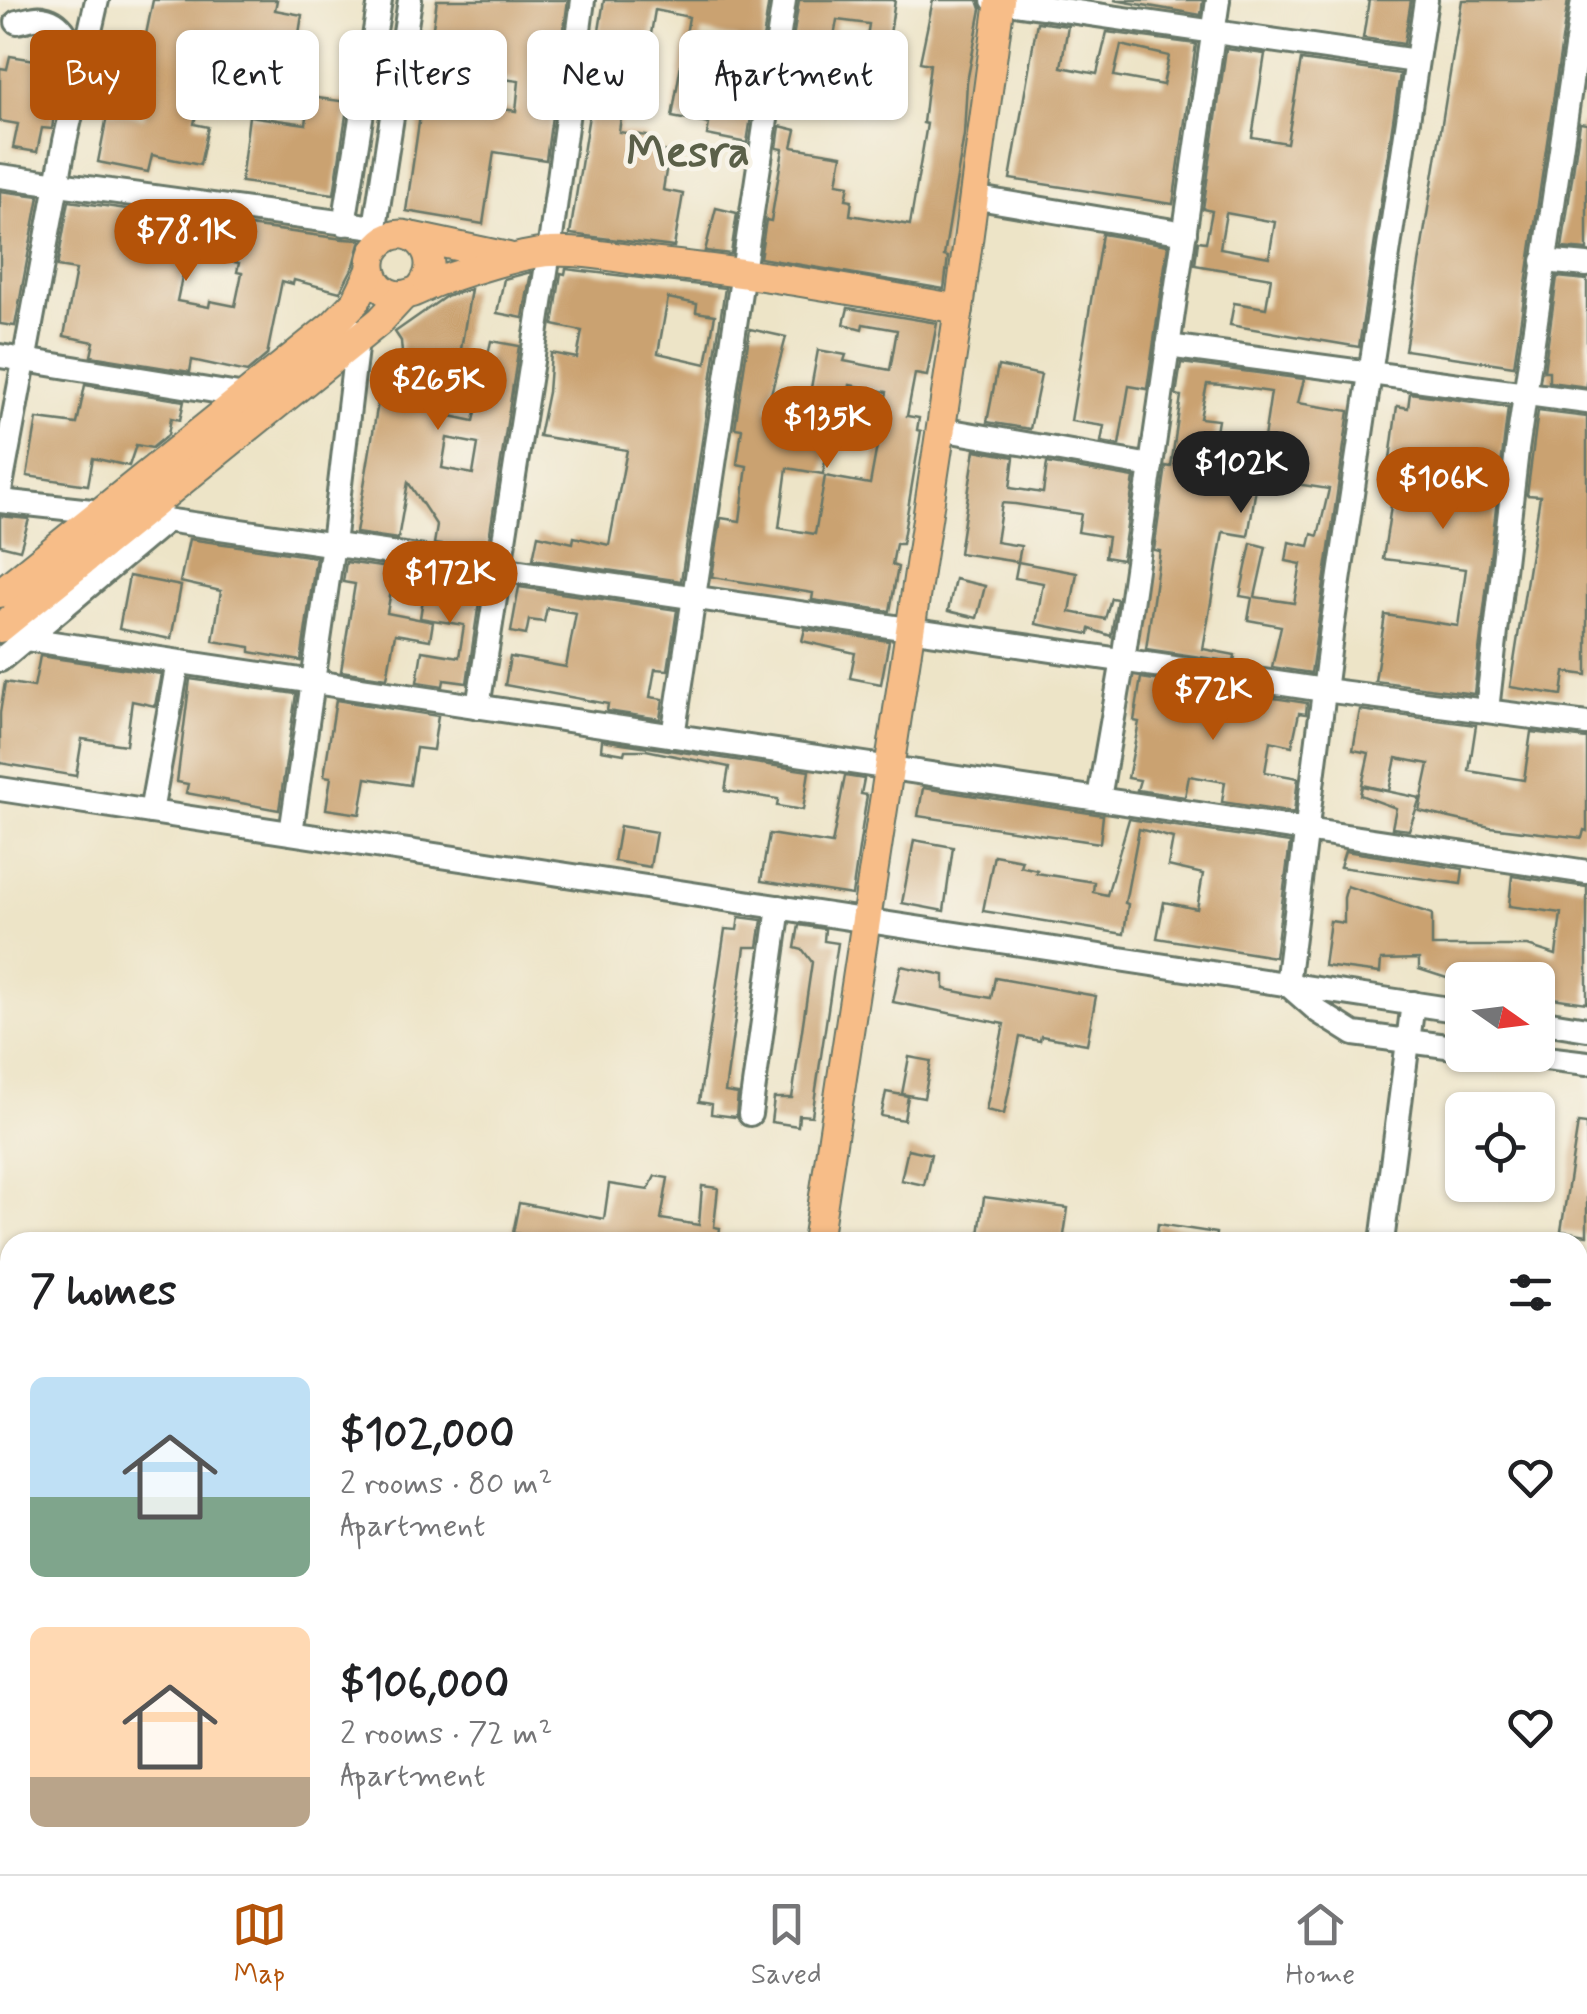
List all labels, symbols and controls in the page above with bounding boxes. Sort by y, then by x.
chip: Buy [30,30,156,120]
chip: Rent [176,30,319,120]
chip: Filters [339,30,507,120]
chip: New [527,30,659,120]
chip: Apartment [679,30,908,120]
district label: Mesra [626,124,750,183]
pin: $78.1K [105,199,267,284]
text: $78.1K [136,210,236,252]
pin: $265K [368,348,508,433]
text: $265K [392,359,484,401]
pin: $135K [757,386,897,471]
text: $135K [783,397,871,439]
pin: $102K [1171,431,1311,516]
text: $102K [1194,442,1288,484]
pin: $106K [1373,447,1513,532]
text: $106K [1398,458,1488,500]
pin: $172K [380,541,520,626]
text: $172K [405,552,495,594]
pin: $72K [1154,658,1272,743]
text: $72K [1174,669,1252,711]
north arrow [1445,962,1555,1072]
map controls [1445,962,1555,1202]
button: locate [1445,1092,1555,1202]
text: 7 homes [30,1265,177,1320]
icon: filters [1503,1265,1558,1320]
text: $102,000 [340,1408,514,1463]
icon: home [110,1417,230,1537]
icon: heart [1503,1450,1558,1505]
text: 2 rooms · 80 m² [340,1463,553,1505]
text: Apartment [340,1505,485,1547]
text: $106,000 [340,1658,509,1713]
icon: home [110,1667,230,1787]
icon: heart [1503,1700,1558,1755]
text: 2 rooms · 72 m² [340,1713,553,1755]
text: Apartment [340,1755,485,1797]
tab: Map [232,1897,287,1994]
tab: Saved [751,1897,822,1994]
tab: Home [1285,1897,1355,1994]

